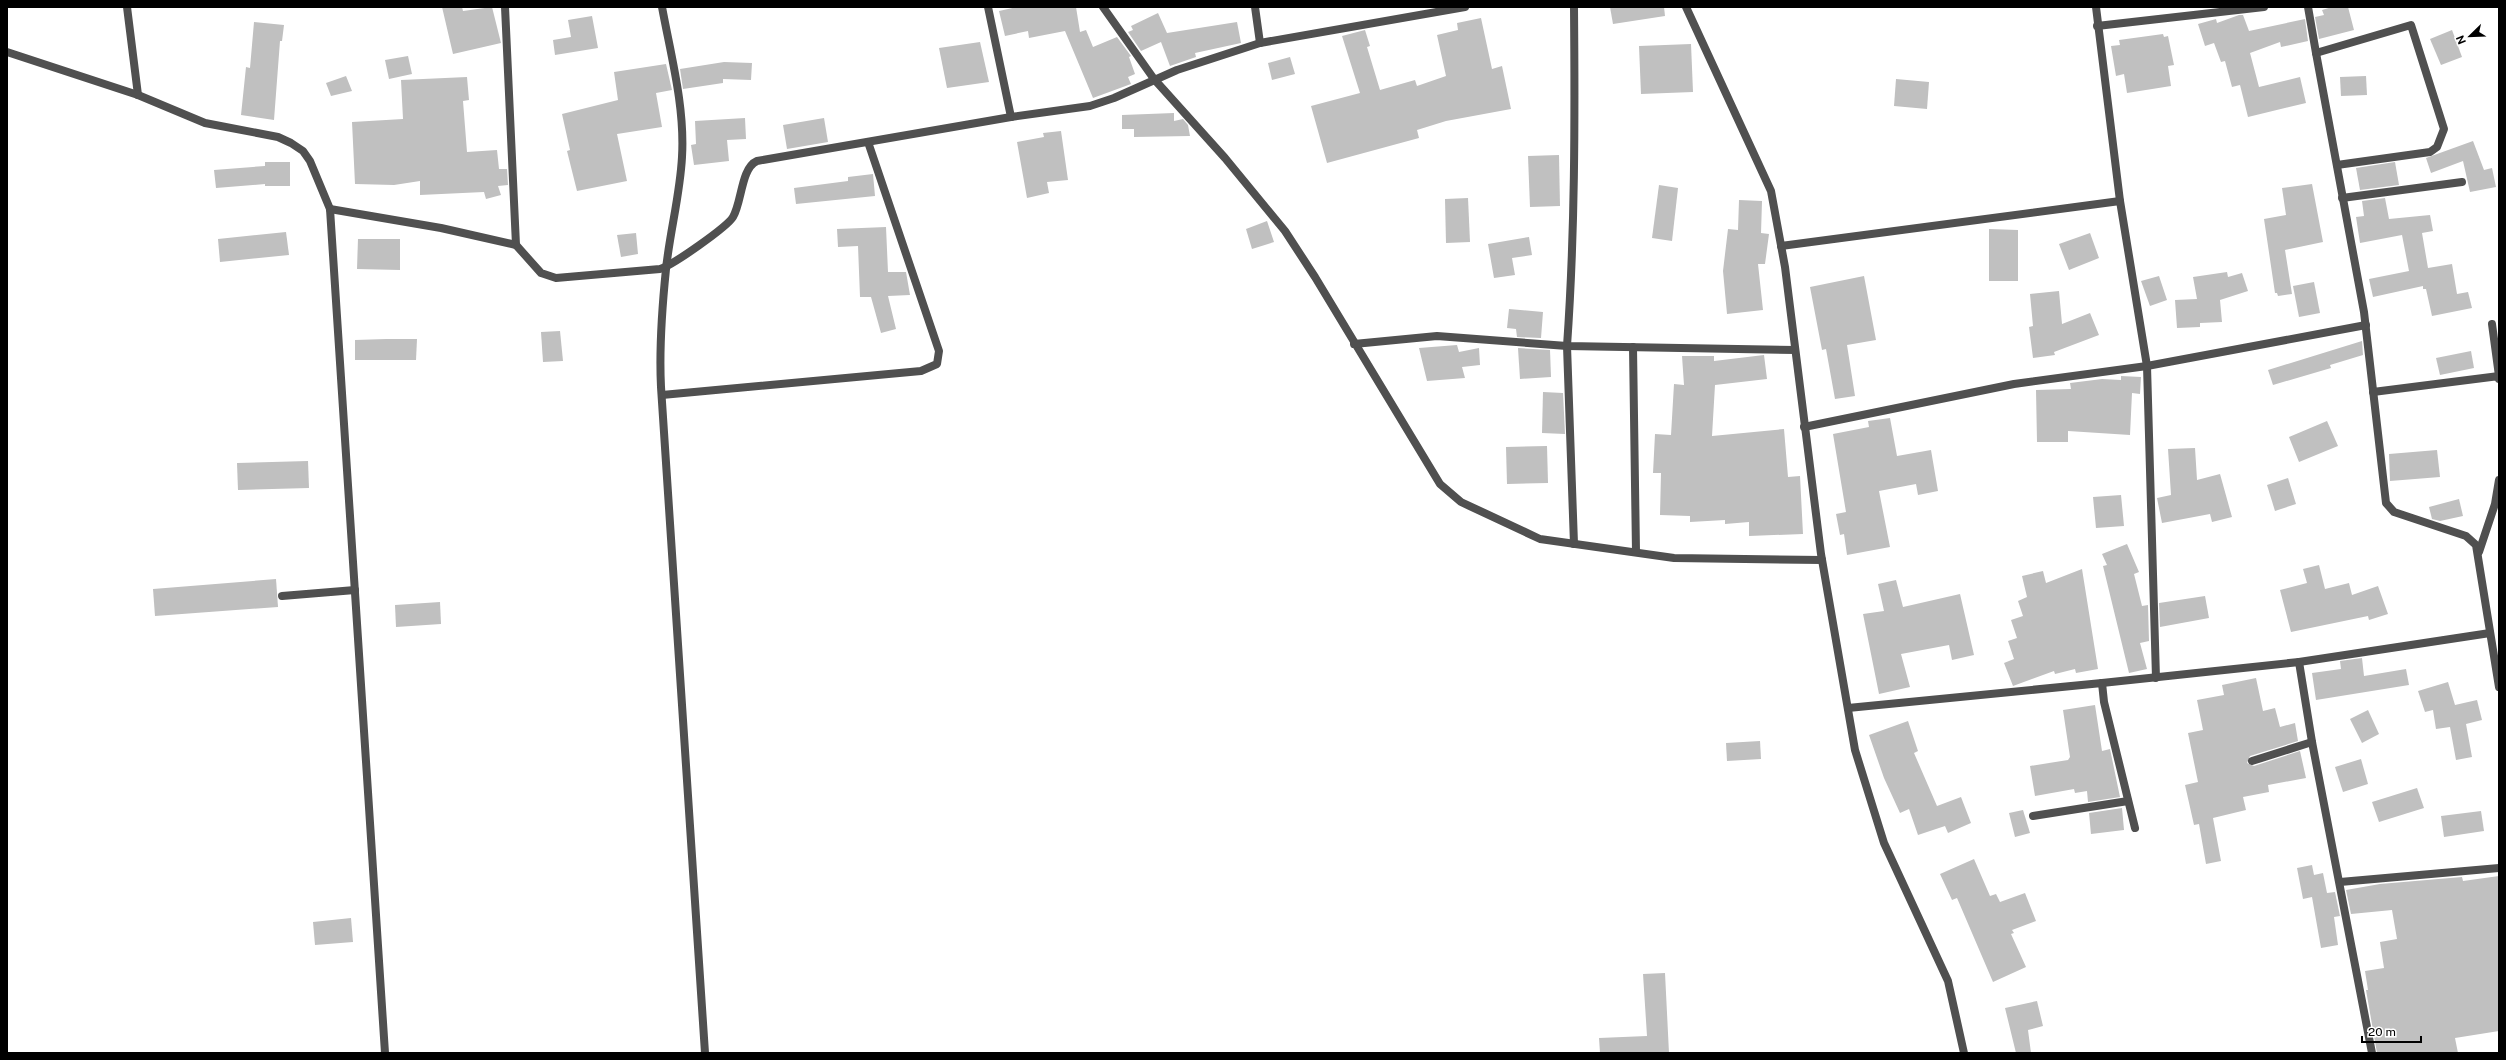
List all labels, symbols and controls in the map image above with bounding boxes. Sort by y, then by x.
north arrow [2450,16,2490,56]
text: N [2454,34,2468,46]
scale bar [2362,1018,2421,1044]
text: 20 m [2368,1025,2396,1039]

